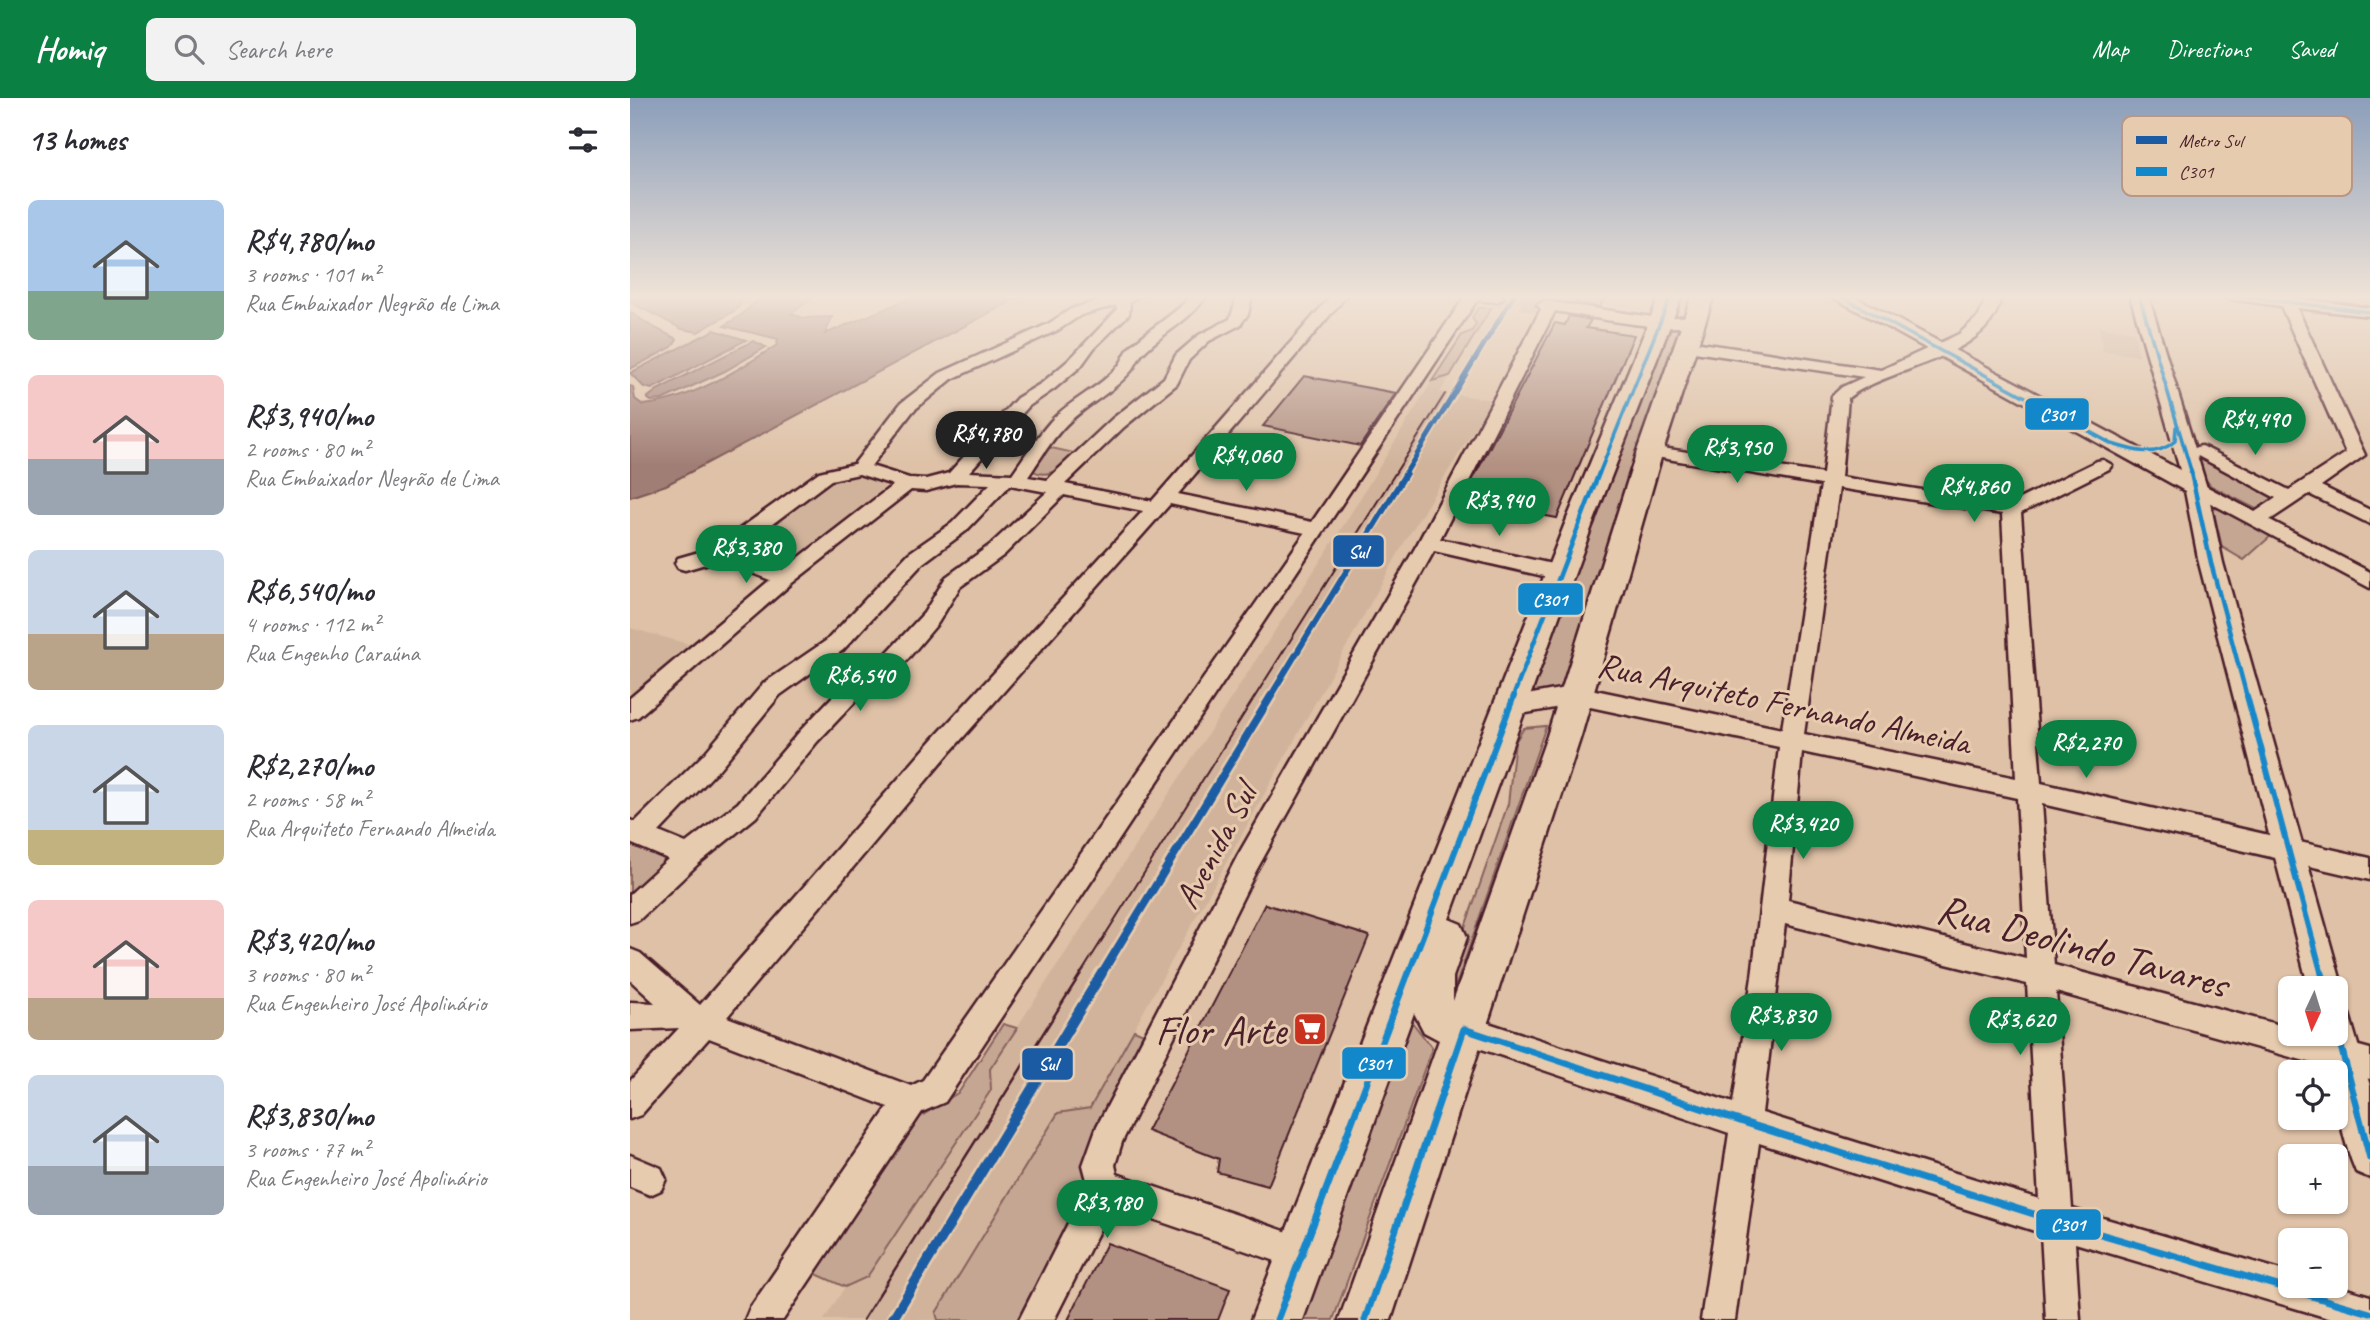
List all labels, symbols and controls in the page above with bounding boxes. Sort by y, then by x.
search box [146,18,636,81]
text: Homiq [35,28,104,70]
icon: search [170,30,208,68]
text: Search here [226,33,331,66]
text: Map [2092,34,2129,64]
text: Directions [2167,34,2250,64]
text: Saved [2288,34,2335,64]
legend [2122,116,2352,196]
text: 13 homes [28,121,126,159]
icon: filters [564,121,602,159]
text: Metro Sul [2179,129,2247,153]
text: C301 [2179,160,2215,184]
text: R$4,780/mo [245,222,373,260]
icon: home [84,228,168,312]
text: 3 rooms · 101 m² [245,260,380,289]
text: Rua Embaixador Negrão de Lima [245,289,499,318]
text: R$3,940/mo [245,397,373,435]
line badge: C301 [2024,397,2090,431]
pin: R$4,490 [2190,398,2320,457]
icon: home [84,403,168,487]
text: C301 [2040,403,2077,427]
text: R$4,490 [2221,405,2289,434]
pin: R$4,780 [921,412,1051,471]
text: R$4,780 [952,419,1020,448]
pin: R$3,950 [1672,426,1802,485]
text: R$3,950 [1703,433,1771,462]
pin: R$4,060 [1181,434,1311,493]
text: 2 rooms · 80 m² [245,435,369,464]
text: R$4,060 [1211,441,1281,470]
text: Rua Embaixador Negrão de Lima [245,464,499,493]
pin: R$4,860 [1909,464,2039,524]
text: R$4,860 [1939,472,2009,501]
pin: R$3,940 [1434,478,1564,538]
text: R$3,940 [1465,486,1533,515]
pin: R$3,380 [681,526,811,585]
text: R$3,380 [712,533,780,562]
line badge: Sul [1332,534,1385,568]
text: Sul [1348,540,1371,564]
text: R$6,540/mo [245,572,373,610]
icon: home [84,578,168,662]
line badge: C301 [1517,582,1584,616]
text: C301 [1533,588,1570,612]
text: 4 rooms · 112 m² [245,610,380,639]
text: Rua Engenho Caraúna [245,639,420,668]
street label: Rua Arquiteto Fernando Almeida [1594,642,1977,766]
pin: R$6,540 [795,654,925,713]
text: R$6,540 [826,661,894,690]
pin: R$2,270 [2021,720,2151,780]
text: R$2,270 [2052,728,2120,757]
text: R$2,270/mo [245,747,373,785]
icon: home [84,753,168,837]
street label: Avenida Sul [1164,771,1270,916]
text: 2 rooms · 58 m² [245,785,369,814]
pin: R$3,420 [1738,802,1868,861]
text: R$3,420 [1769,809,1837,838]
text: Rua Arquiteto Fernando Almeida [245,814,494,843]
street label: Rua Deolindo Tavares [1931,882,2237,1012]
text: R$3,420/mo [245,922,373,960]
icon: home [84,928,168,1012]
text: 3 rooms · 80 m² [245,960,369,989]
north arrow [2278,976,2348,1046]
map controls [2278,976,2348,1298]
text: Rua Engenheiro José Apolinário [245,989,486,1018]
pin: R$3,830 [1716,993,1846,1053]
pin: R$3,620 [1955,998,2085,1057]
text: R$3,830 [1747,1001,1815,1030]
place label: Flor Arte [1155,1004,1288,1057]
text: R$3,620 [1985,1005,2055,1034]
supermarket icon: Flor Arte [1291,1010,1329,1048]
line badge: C301 [1341,1046,1407,1080]
line badge: Sul [1021,1047,1074,1081]
text: Sul [1038,1052,1061,1076]
text: C301 [1357,1052,1394,1076]
button: locate [2278,1060,2348,1130]
text: R$3,830/mo [245,1097,373,1135]
icon: home [84,1103,168,1187]
text: 3 rooms · 77 m² [245,1135,369,1164]
button: + [2278,1144,2348,1214]
text: Rua Engenheiro José Apolinário [245,1164,486,1193]
pin: R$3,180 [1042,1180,1172,1240]
text: R$3,180 [1073,1188,1141,1217]
line badge: C301 [2035,1208,2102,1241]
text: C301 [2051,1213,2088,1237]
button: − [2278,1228,2348,1298]

